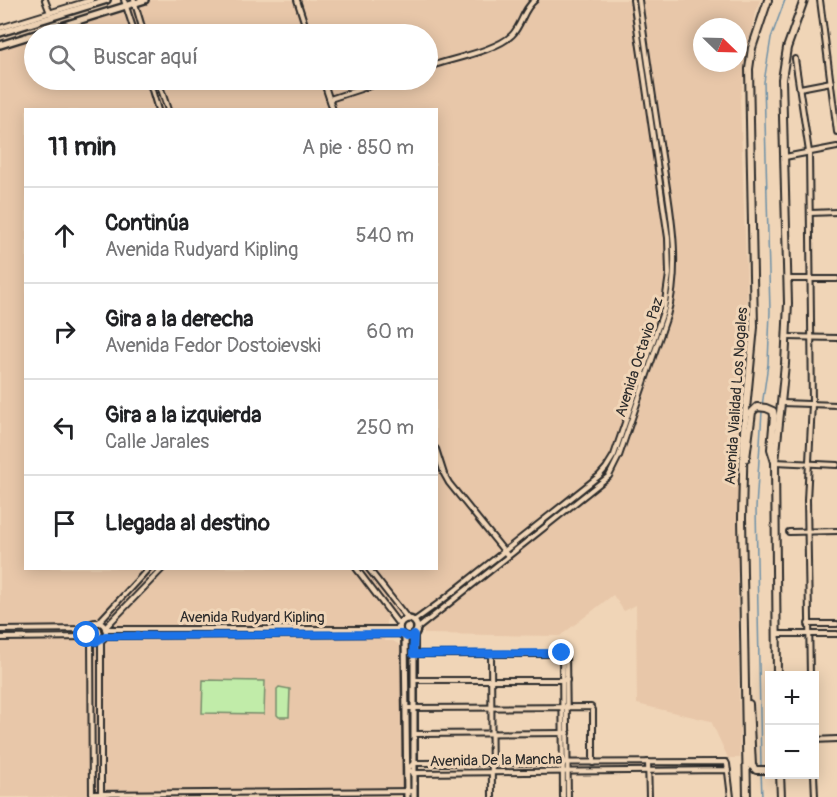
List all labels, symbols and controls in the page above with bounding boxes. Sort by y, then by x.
north arrow [693,18,747,72]
search box [24,24,438,90]
icon: search [45,41,78,74]
text: Buscar aquí [93,43,198,71]
text: 11 min [48,131,116,163]
text: A pie · 850 m [302,135,414,160]
text: Continúa [105,209,189,237]
icon: ahead [48,219,81,252]
text: 540 m [356,223,414,248]
text: Avenida Rudyard Kipling [105,237,298,262]
street label: Avenida Octavio Paz [611,295,668,419]
text: Gira a la derecha [105,305,253,333]
street label: Avenida Vialidad Los Nogales [721,306,752,486]
icon: right [48,315,81,348]
text: 60 m [367,319,414,344]
text: Avenida Fedor Dostoievski [105,333,321,358]
text: Gira a la izquierda [105,401,262,429]
icon: left [48,411,81,444]
text: 250 m [356,415,414,440]
text: Calle Jarales [105,429,209,454]
icon: arrive [48,507,81,540]
text: Llegada al destino [105,509,270,537]
street label: Avenida Rudyard Kipling [180,608,324,627]
route start [73,621,99,647]
route end [548,639,574,665]
map controls [765,671,819,779]
button: + [765,671,819,725]
button: − [765,725,819,779]
street label: Avenida De la Mancha [429,750,563,771]

